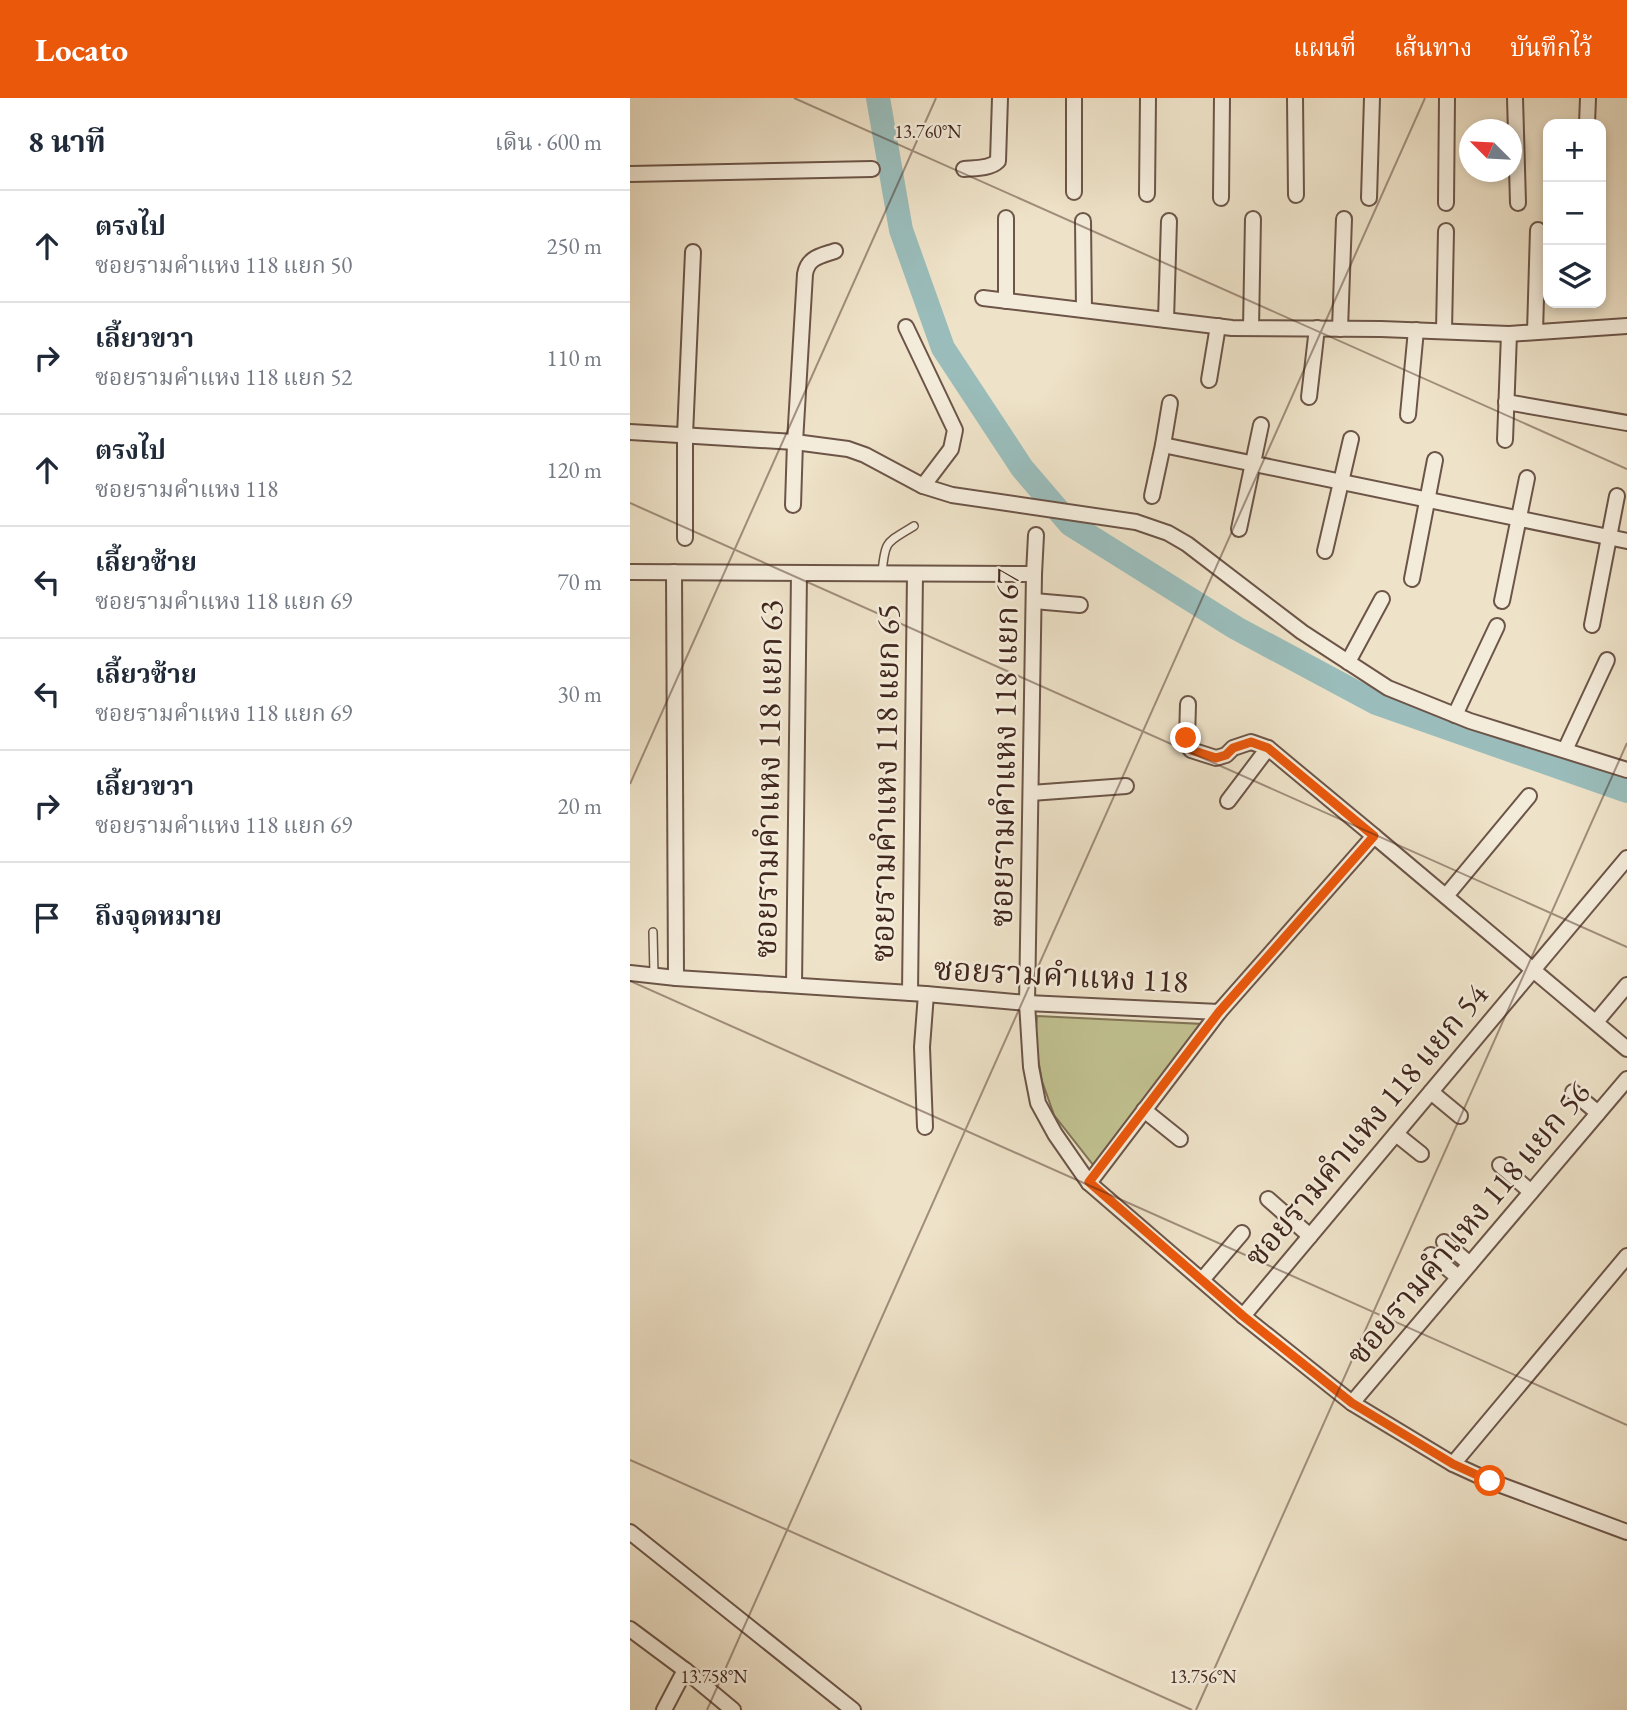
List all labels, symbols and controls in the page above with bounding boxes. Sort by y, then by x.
text: Locato [35,28,128,71]
text: แผนที่ [1293,32,1356,63]
text: เส้นทาง [1394,32,1472,63]
text: บันทึกไว้ [1510,32,1592,63]
north arrow [1459,119,1522,182]
map controls [1543,119,1606,308]
button: + [1543,119,1606,182]
text: 13.760°N [895,120,962,143]
text: 8 นาที [28,122,106,161]
text: เดิน · 600 m [495,127,602,157]
button: − [1543,182,1606,245]
text: ตรงไป [95,209,166,243]
icon: ahead [28,227,66,265]
text: 250 m [546,231,602,261]
button: layers [1543,245,1606,308]
text: ซอยรามคำแหง 118 แยก 50 [95,250,352,280]
text: เลี้ยวขวา [95,321,194,355]
icon: right [28,339,66,377]
text: 110 m [546,343,602,373]
text: ซอยรามคำแหง 118 แยก 52 [95,362,352,392]
text: ตรงไป [95,433,166,467]
icon: ahead [28,451,66,489]
text: 120 m [546,455,602,485]
text: ซอยรามคำแหง 118 [95,474,278,504]
text: เลี้ยวซ้าย [95,545,197,579]
icon: left [28,563,66,601]
text: 70 m [557,567,602,597]
street label: ซอยรามคำแหง 118 แยก 67 [980,568,1028,927]
text: ซอยรามคำแหง 118 แยก 69 [95,586,352,616]
street label: ซอยรามคำแหง 118 แยก 63 [744,600,792,958]
street label: ซอยรามคำแหง 118 แยก 65 [861,604,909,962]
text: เลี้ยวซ้าย [95,657,197,691]
icon: left [28,675,66,713]
text: 30 m [557,679,602,709]
text: ซอยรามคำแหง 118 แยก 69 [95,698,352,728]
route end [1170,722,1201,753]
text: เลี้ยวขวา [95,769,194,803]
icon: right [28,787,66,825]
text: 20 m [557,791,602,821]
text: ซอยรามคำแหง 118 แยก 69 [95,810,352,840]
icon: arrive [28,899,66,937]
text: ถึงจุดหมาย [95,899,222,933]
street label: ซอยรามคำแหง 118 [933,947,1189,1003]
street label: ซอยรามคำแหง 118 แยก 54 [1235,974,1498,1276]
street label: ซอยรามคำแหง 118 แยก 56 [1337,1072,1599,1374]
route start [1474,1465,1505,1496]
text: 13.758°N [681,1665,748,1688]
text: 13.756°N [1170,1665,1237,1688]

